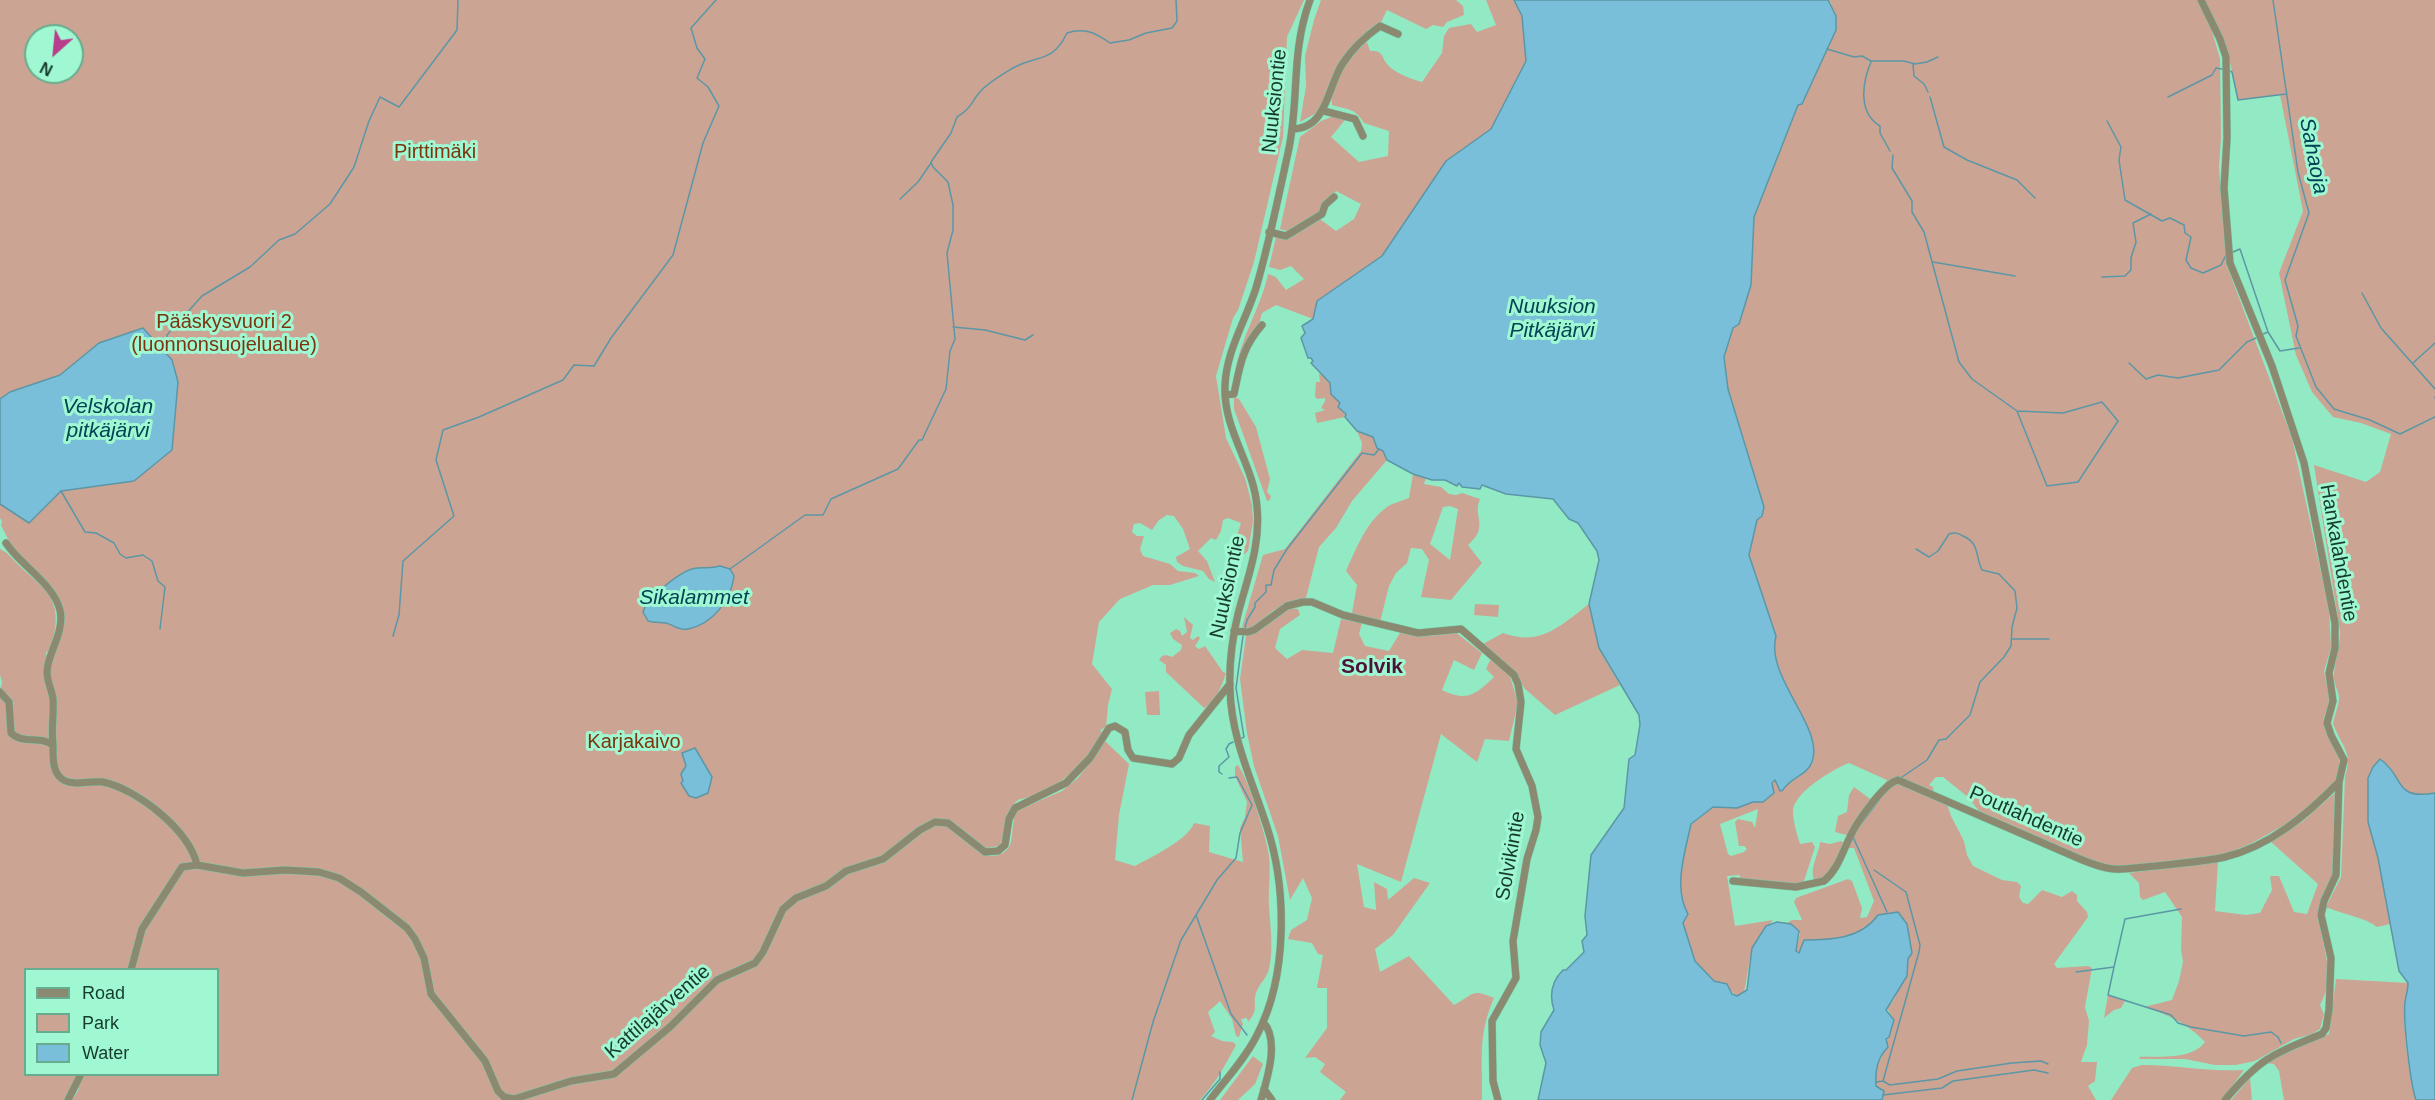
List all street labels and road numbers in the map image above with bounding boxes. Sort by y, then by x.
street label: Nuuksiontie [1258,48,1292,154]
street label: Hankalahdentie [2314,482,2362,624]
street label: Nuuksiontie [1205,533,1251,641]
street label: Poutlahdentie [1965,781,2087,853]
street label: Solvikintie [1491,810,1531,902]
street label: Kattilajärventie [601,960,715,1064]

